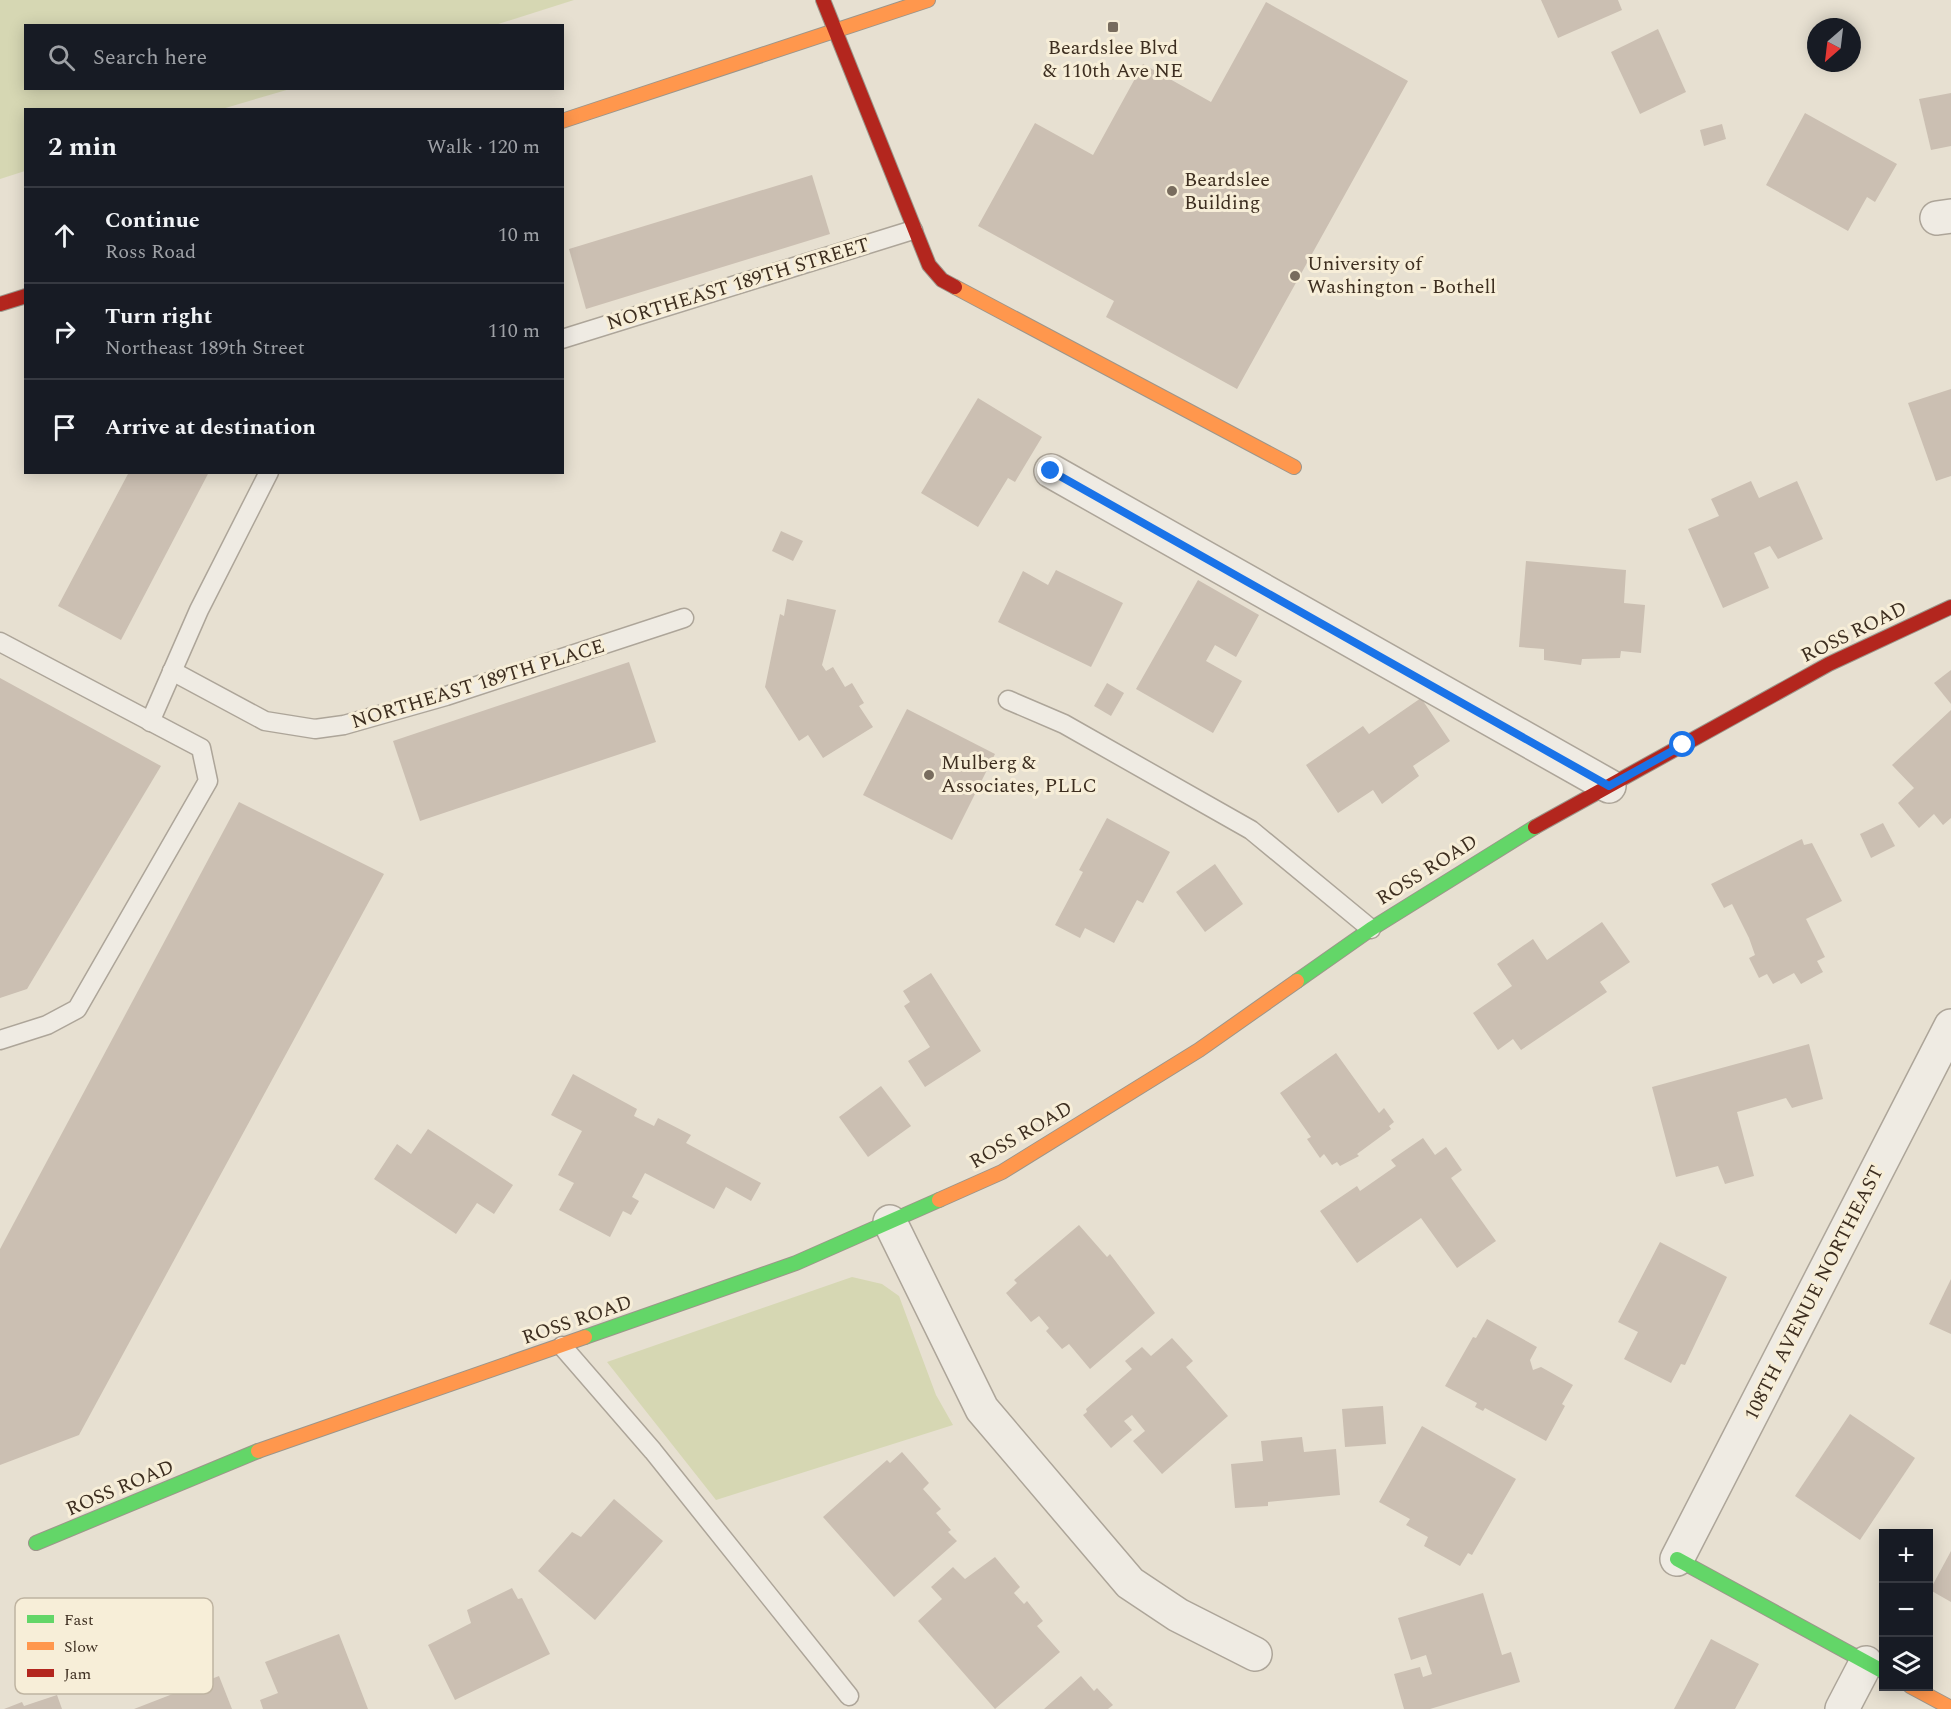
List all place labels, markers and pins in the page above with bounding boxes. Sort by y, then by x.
marker: Beardslee Blvd & 110th Ave NE [1106,20,1120,34]
place label: Beardslee Blvd & 110th Ave NE [1043,33,1183,86]
place label: Beardslee Building [1184,165,1270,218]
marker: Beardslee Building [1165,184,1179,198]
place label: University of Washington - Bothell [1307,249,1496,302]
marker: University of Washington - Bothell [1288,269,1302,283]
place label: Mulberg & Associates, PLLC [941,748,1097,801]
marker: Mulberg & Associates, PLLC [922,768,936,782]

